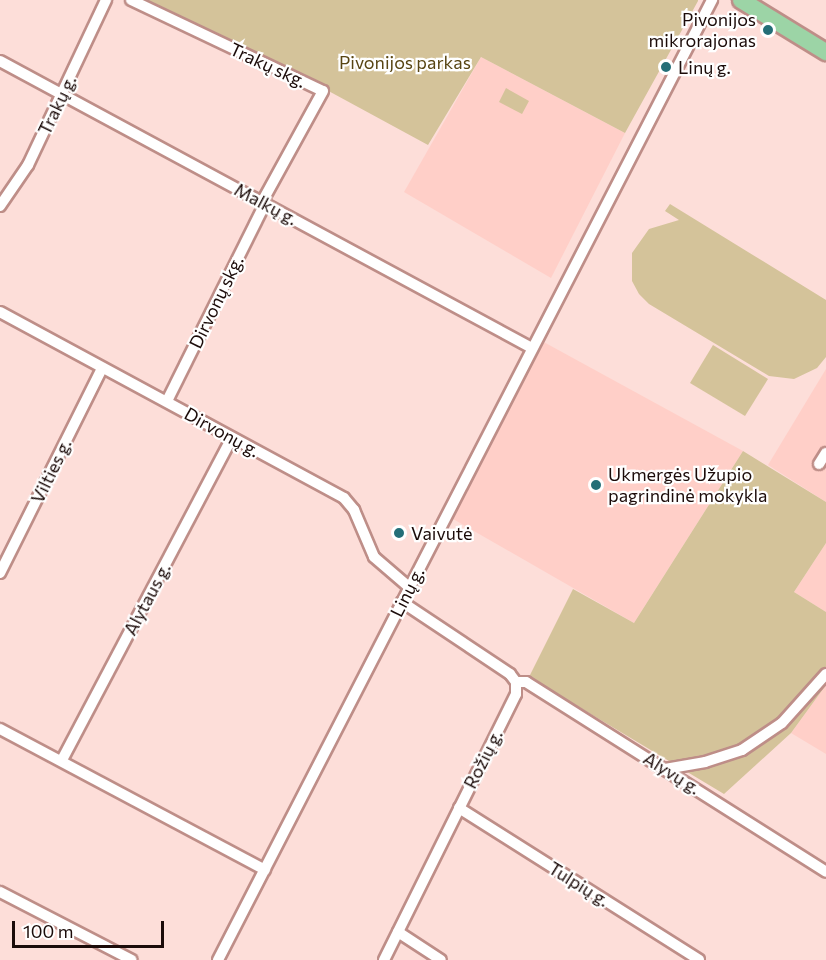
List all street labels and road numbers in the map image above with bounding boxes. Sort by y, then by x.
street label: Trakų skg. [226,38,310,92]
street label: Trakų g. [33,72,81,138]
street label: Malkų g. [231,178,301,230]
street label: Dirvonų skg. [184,252,248,352]
street label: Dirvonų g. [181,403,263,461]
street label: Vilties g. [26,435,76,507]
street label: Alytaus g. [119,559,175,639]
street label: Linų g. [385,564,429,620]
street label: Rožių g. [459,726,507,792]
street label: Alyvų g. [640,747,704,799]
street label: Tulpių g. [545,857,613,911]

